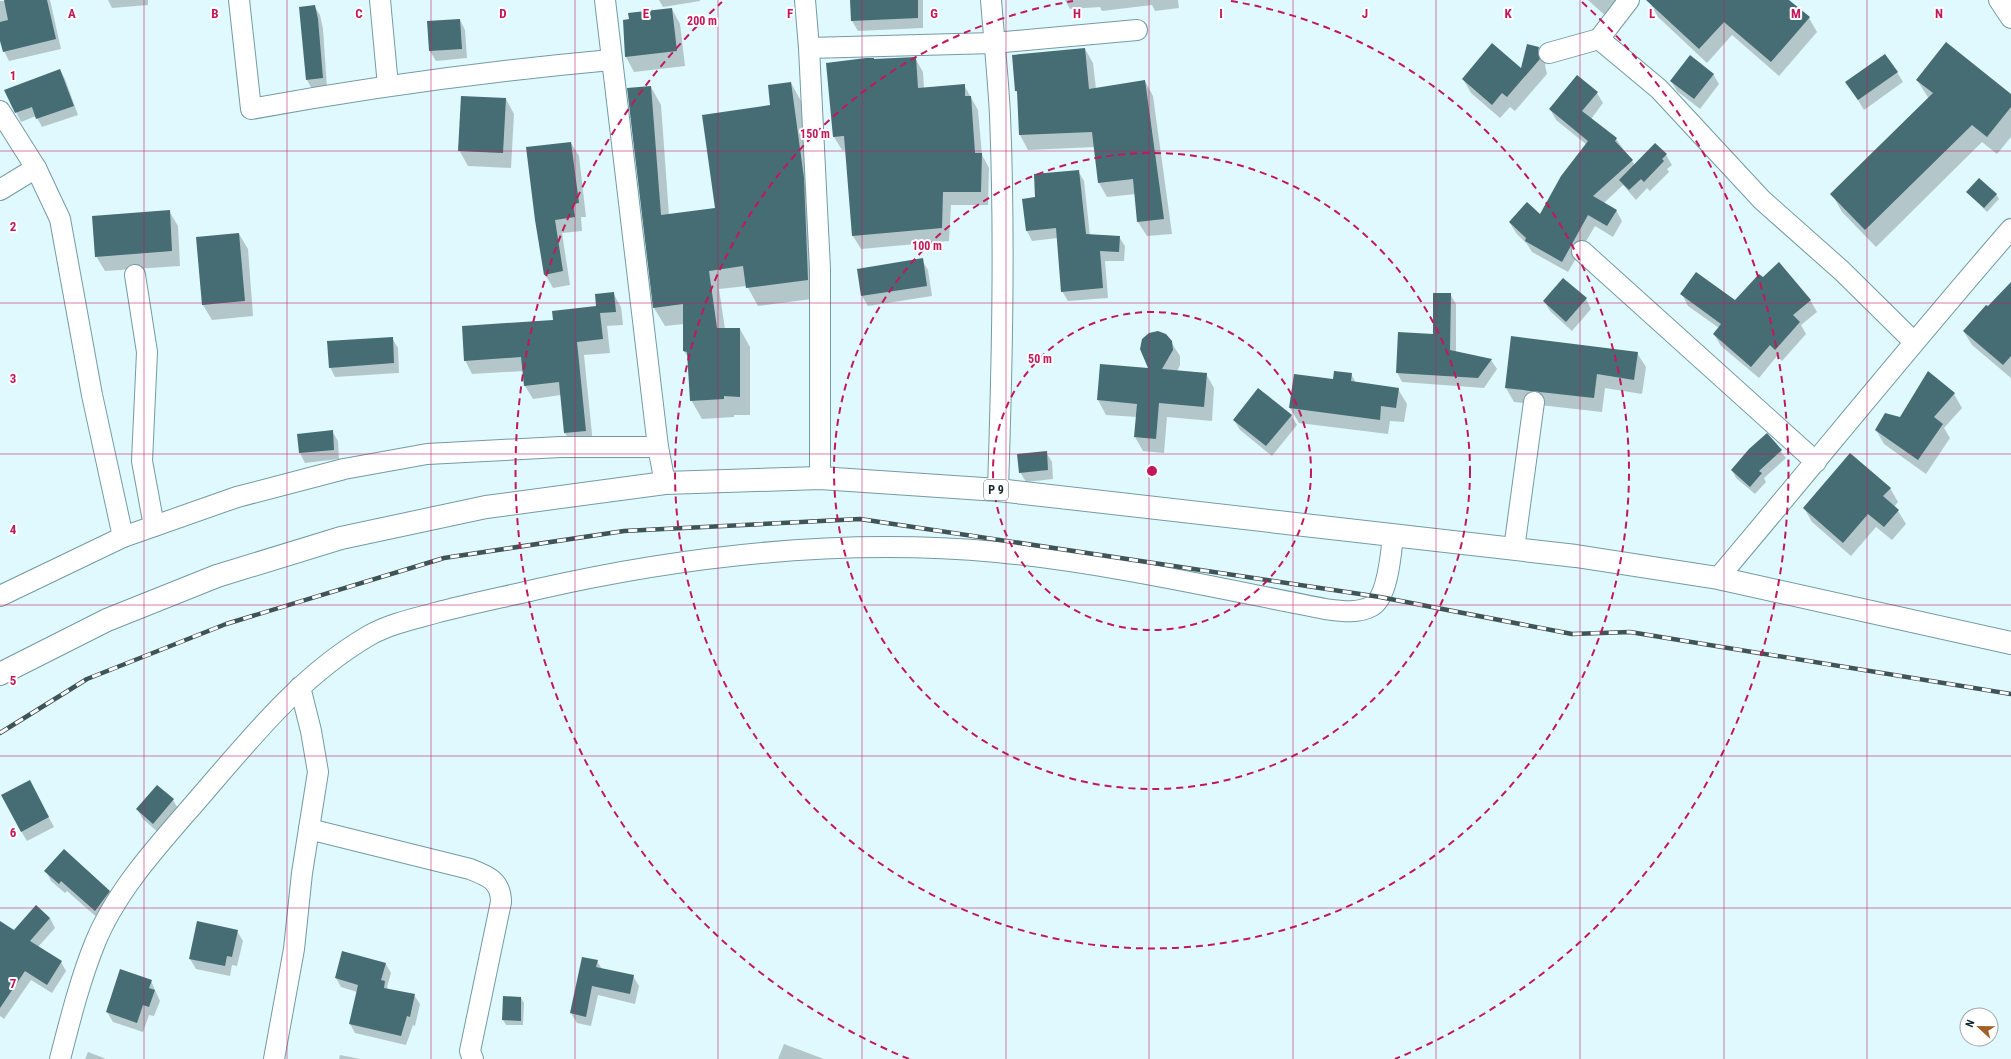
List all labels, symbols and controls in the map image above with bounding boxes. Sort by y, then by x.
text: A [68,6,76,21]
text: B [211,6,219,21]
text: C [355,6,363,21]
text: D [499,6,507,21]
text: E [643,6,650,21]
text: F [787,6,793,21]
text: G [930,6,938,21]
text: H [1073,6,1081,21]
text: I [1219,6,1223,21]
text: J [1362,6,1368,21]
text: K [1504,6,1512,21]
text: L [1649,6,1655,21]
text: M [1791,6,1801,21]
text: N [1935,6,1943,21]
text: 200 m [687,14,717,28]
text: 1 [10,68,16,83]
text: 150 m [800,127,830,141]
text: 2 [10,219,17,234]
text: 100 m [912,239,942,253]
text: 50 m [1028,352,1052,366]
text: 3 [10,371,16,386]
centre of rings [1145,464,1159,478]
road number: P 9 [984,480,1008,500]
text: 4 [10,522,17,537]
text: 5 [10,673,17,688]
text: 6 [10,825,17,840]
text: 7 [10,976,17,991]
north arrow [1959,1007,1999,1047]
text: N [1963,1018,1978,1029]

